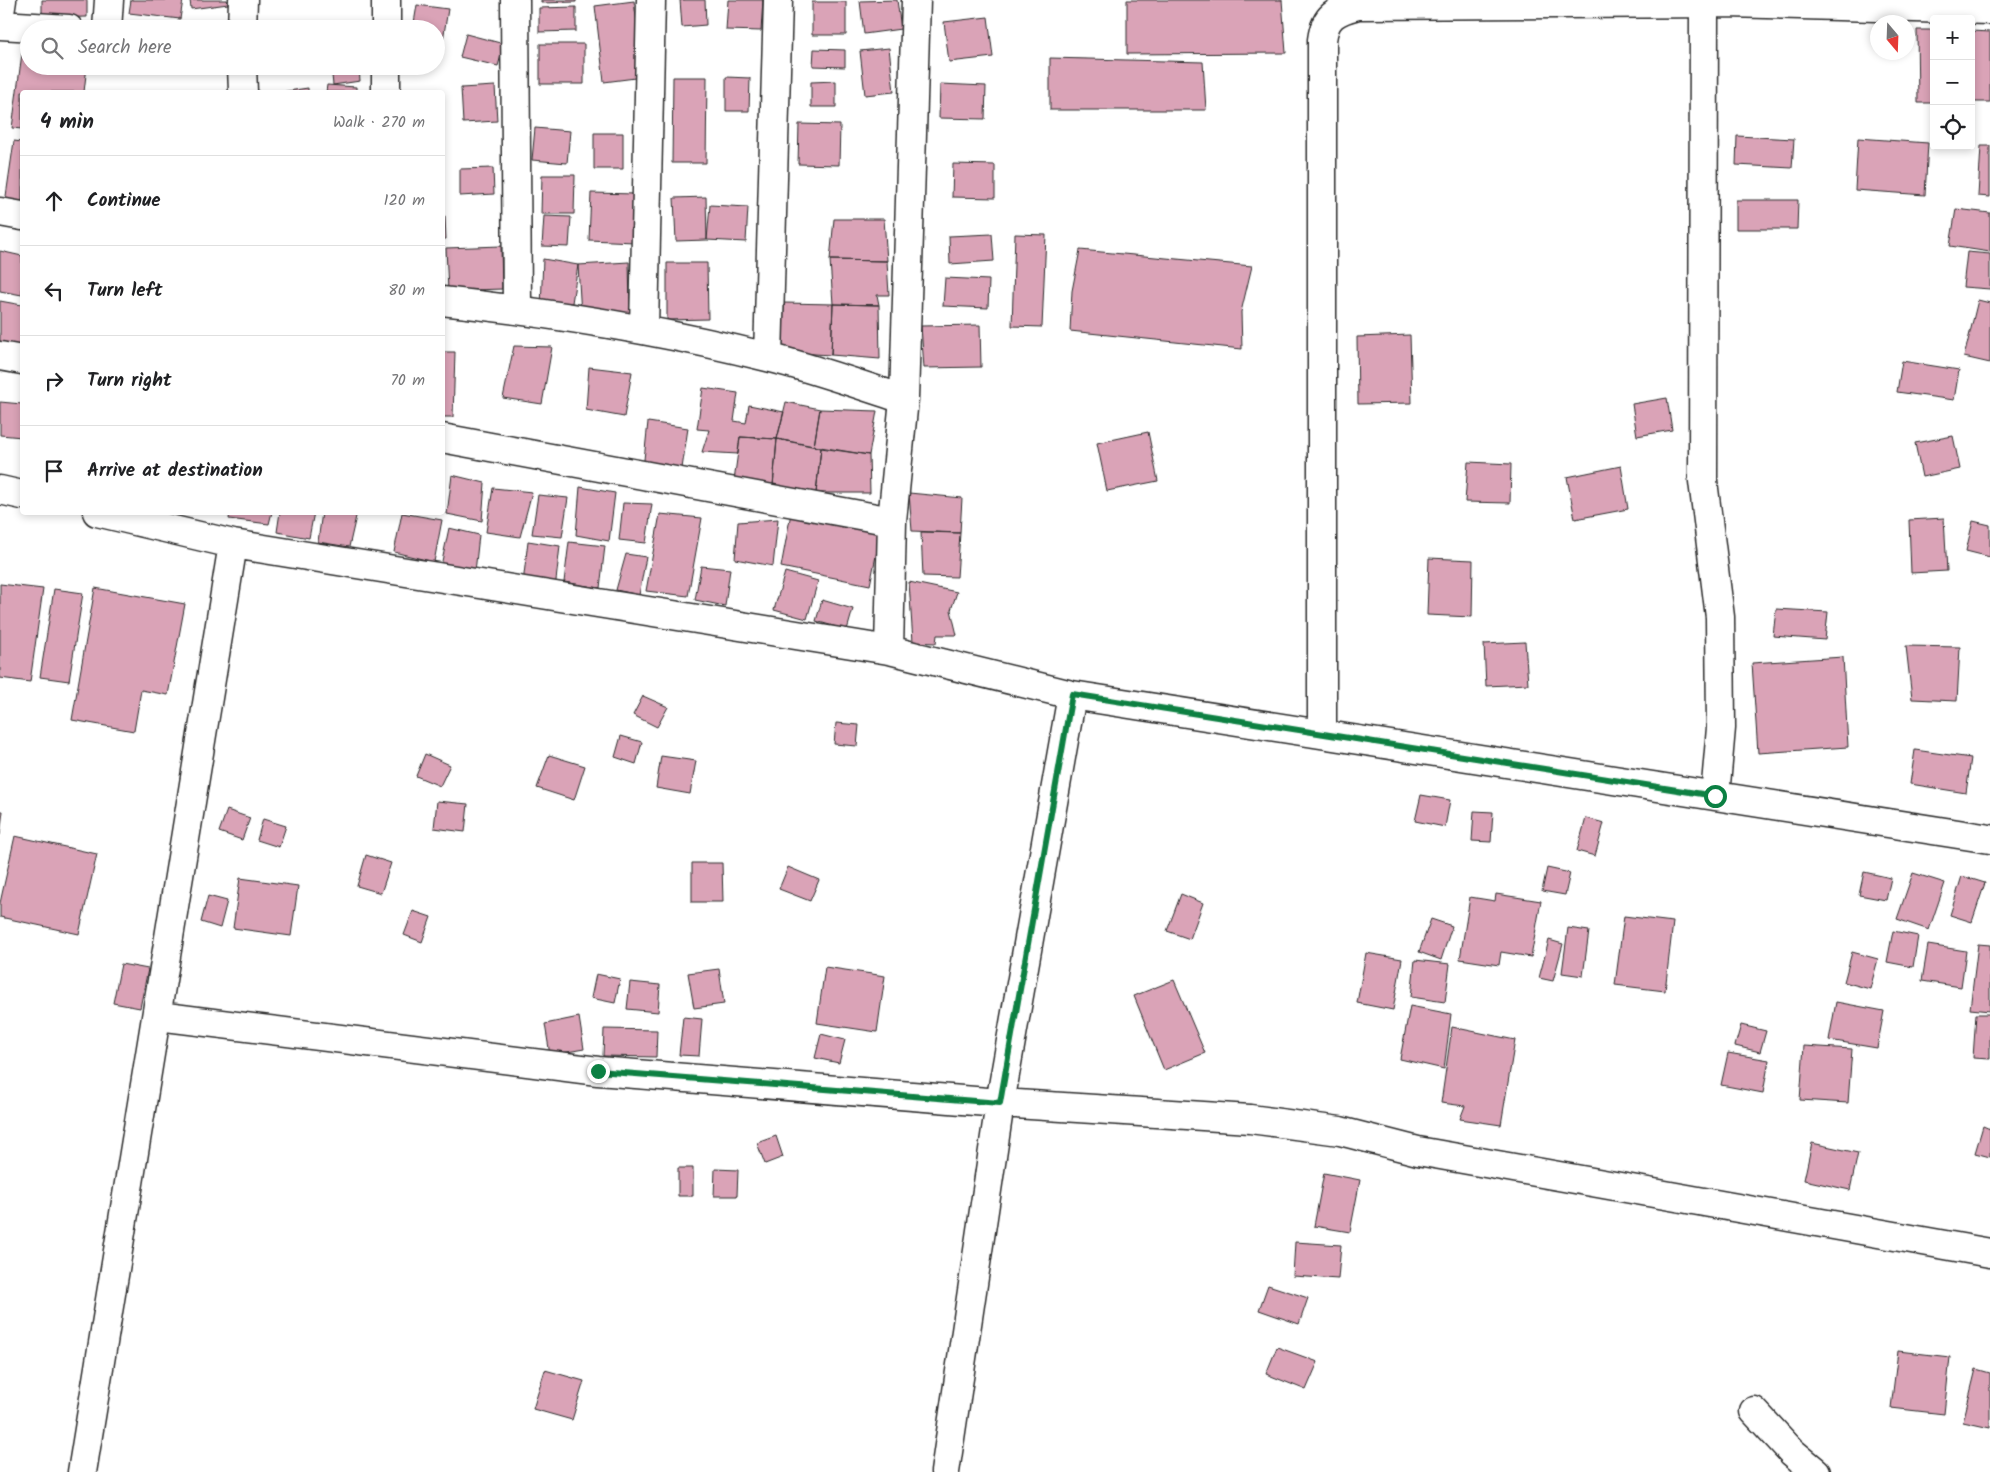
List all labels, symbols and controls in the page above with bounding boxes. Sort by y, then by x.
north arrow [1870,15,1915,60]
map controls [1930,15,1975,150]
button: + [1930,15,1975,60]
search box [20,20,445,75]
text: Search here [78,33,172,63]
icon: search [38,34,66,62]
button: − [1930,60,1975,105]
button: locate [1930,105,1975,150]
text: 4 min [40,106,94,139]
text: Walk · 270 m [333,110,425,135]
text: Continue [87,186,160,216]
icon: ahead [40,187,68,215]
text: 120 m [384,188,425,213]
text: Turn left [87,276,162,306]
icon: left [40,277,68,305]
text: 80 m [388,278,425,303]
text: Turn right [87,366,172,396]
icon: right [40,367,68,395]
text: 70 m [390,368,425,393]
text: Arrive at destination [87,456,263,486]
icon: arrive [40,457,68,485]
route start [1704,785,1727,808]
route end [587,1060,610,1083]

